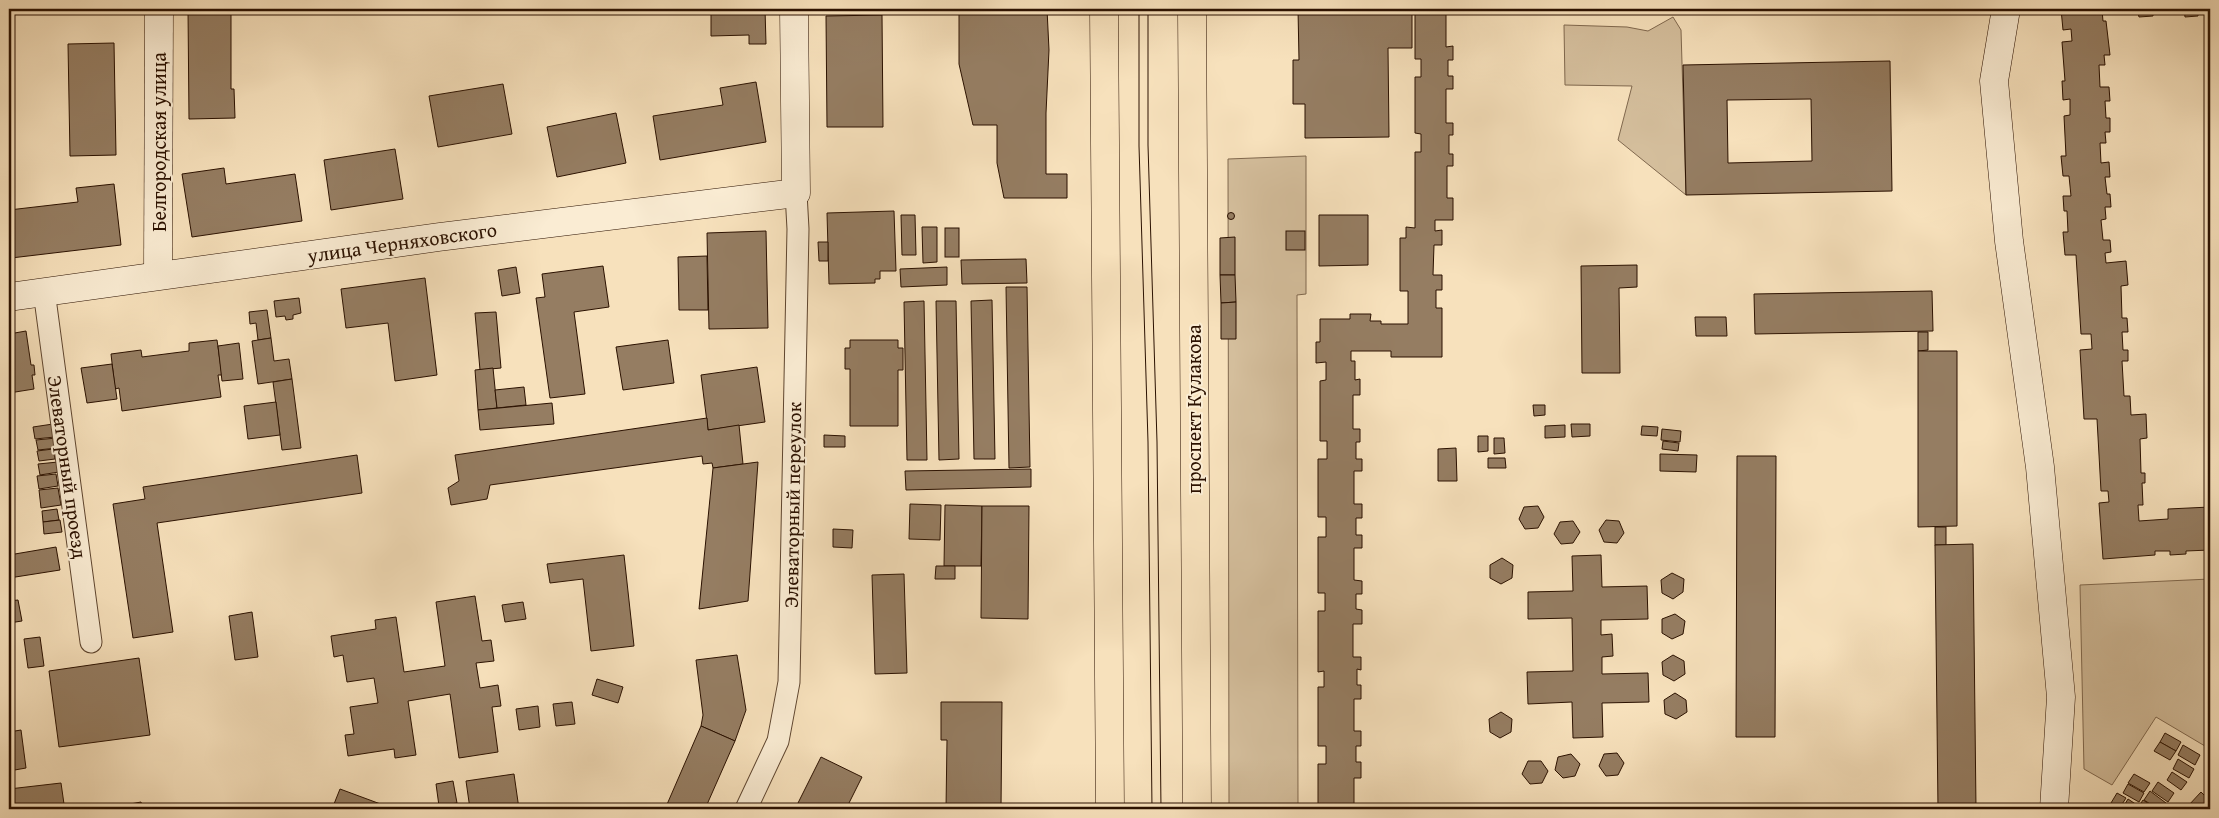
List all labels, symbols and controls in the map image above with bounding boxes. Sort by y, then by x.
street label: Белгородская улица [144,52,173,232]
street label: улица Черняховского [304,214,499,270]
street label: проспект Кулакова [1179,324,1208,494]
street label: Элеваторный проезд [41,373,95,561]
street label: Элеваторный переулок [776,401,808,608]

